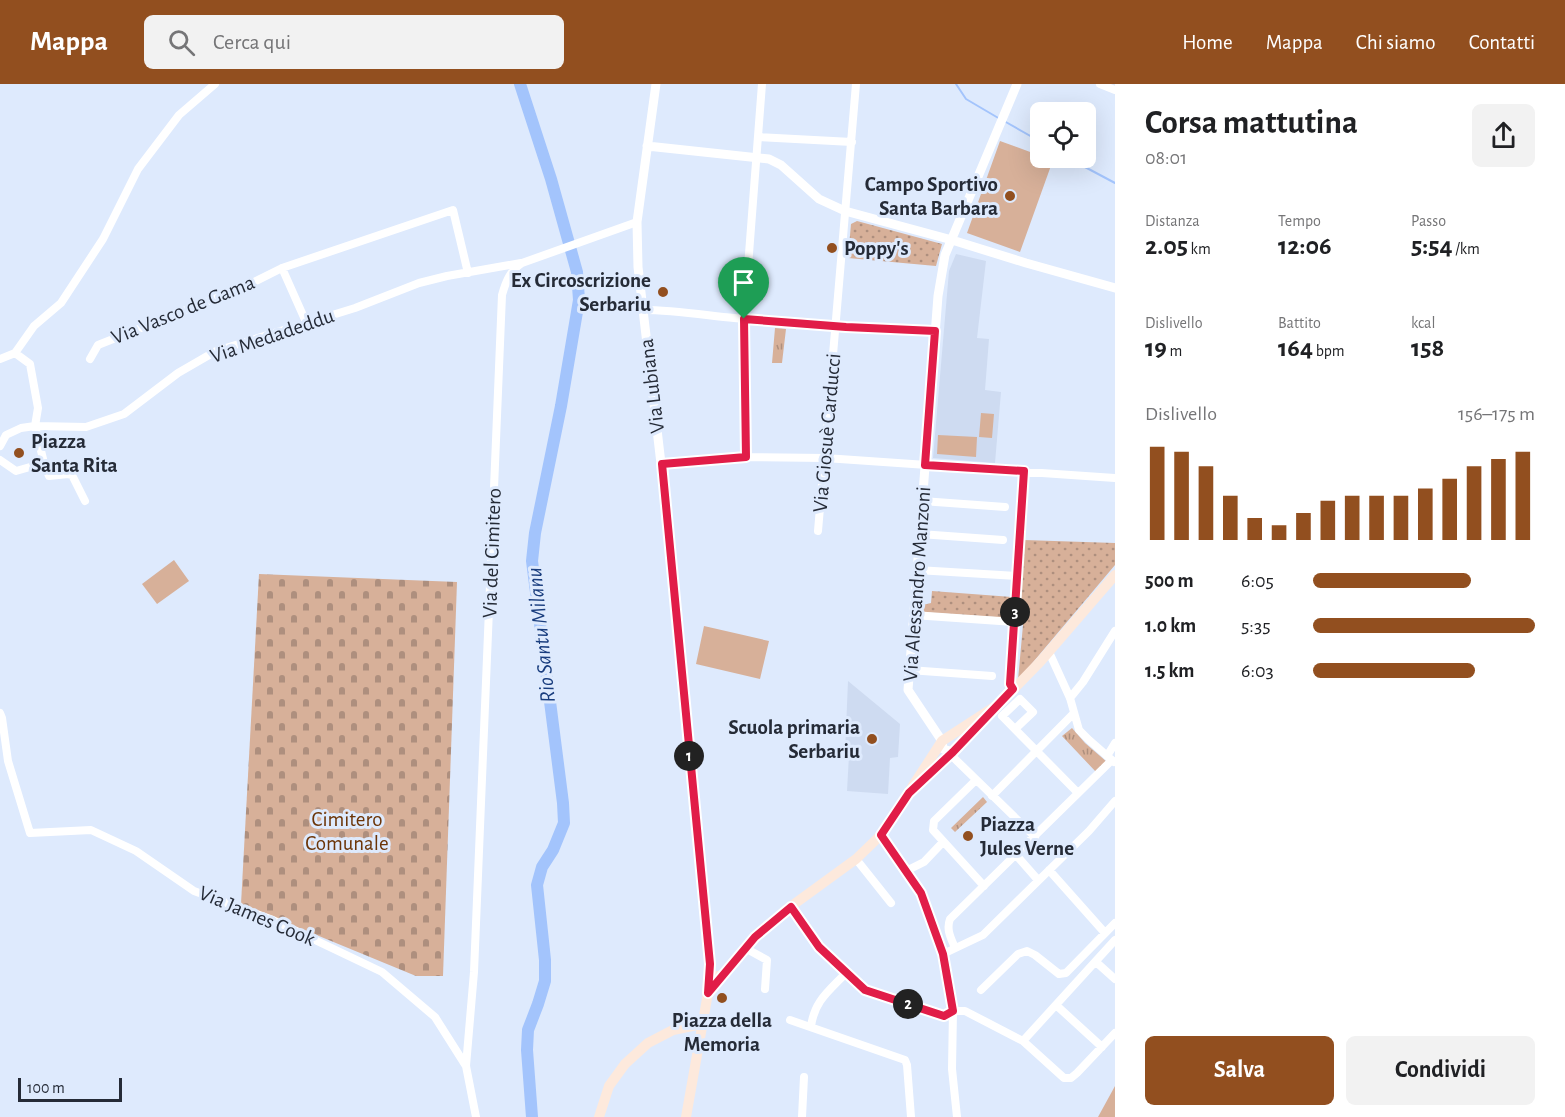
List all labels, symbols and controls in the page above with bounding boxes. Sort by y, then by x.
search box [144,15,564,69]
icon: search [165,26,198,59]
text: Mappa [30,28,108,56]
text: Cerca qui [213,31,291,53]
text: Home [1182,32,1233,53]
text: Mappa [1266,32,1323,53]
text: Chi siamo [1356,32,1436,53]
text: Contatti [1469,32,1535,53]
map controls [1030,102,1096,168]
button: locate [1030,102,1096,168]
button: share [1472,104,1535,167]
text: Corsa mattutina [1145,107,1358,140]
text: 08:01 [1145,148,1187,168]
place label: Campo Sportivo Santa Barbara [865,174,998,219]
marker: Campo Sportivo Santa Barbara [1003,189,1017,203]
text: Distanza [1145,213,1200,229]
text: Tempo [1278,213,1321,229]
text: Passo [1411,213,1446,229]
text: 2.05 [1145,233,1188,259]
text: 12:06 [1278,233,1332,259]
text: 5:54 [1411,233,1453,259]
place label: Poppy's [844,238,909,259]
marker: Poppy's [825,241,839,255]
text: km [1188,241,1211,257]
text: /km [1453,241,1480,257]
pin [718,257,769,319]
icon: arrive [727,266,760,299]
place label: Ex Circoscrizione Serbariu [511,270,651,315]
street label: Via Vasco de Gama [108,272,258,348]
marker: Ex Circoscrizione Serbariu [656,285,670,299]
street label: Via Medadeddu [207,305,337,367]
text: Dislivello [1145,315,1203,331]
text: Battito [1278,315,1321,331]
text: kcal [1411,315,1435,331]
text: 19 [1145,335,1167,361]
text: 164 [1278,335,1313,361]
text: 158 [1411,335,1444,361]
street label: Via Lubiana [636,337,668,435]
text: m [1167,343,1182,359]
text: bpm [1313,343,1345,359]
street label: Via Giosuè Carducci [810,353,844,513]
text: Dislivello [1145,404,1217,424]
text: 156–175 m [1458,404,1535,424]
place label: Piazza Santa Rita [31,431,118,476]
marker: Piazza Santa Rita [12,446,26,460]
street label: Via Alessandro Manzoni [900,486,934,682]
street label: Via del Cimitero [479,487,505,619]
water label: Rio Santu Milanu [523,566,559,704]
text: 500 m [1145,571,1194,591]
text: 6:05 [1241,571,1274,591]
pin: 3 [1000,597,1030,627]
text: 3 [1012,604,1018,620]
text: 1.0 km [1145,616,1196,636]
text: 5:35 [1241,616,1271,636]
text: 1.5 km [1145,661,1194,681]
text: 6:03 [1241,661,1274,681]
place label: Scuola primaria Serbariu [728,717,860,762]
marker: Scuola primaria Serbariu [865,732,879,746]
pin: 1 [674,741,704,771]
text: 1 [686,748,692,764]
park label: Cimitero Comunale [305,809,389,854]
place label: Piazza Jules Verne [980,814,1074,859]
marker: Piazza Jules Verne [961,829,975,843]
street label: Via James Cook [196,882,319,950]
pin: 2 [893,989,923,1019]
marker: Piazza della Memoria [715,991,729,1005]
text: 2 [904,996,912,1012]
place label: Piazza della Memoria [672,1010,772,1055]
button: Salva [1145,1036,1334,1105]
button: Condividi [1346,1036,1535,1105]
scale bar [18,1075,122,1102]
text: 100 m [27,1080,65,1096]

